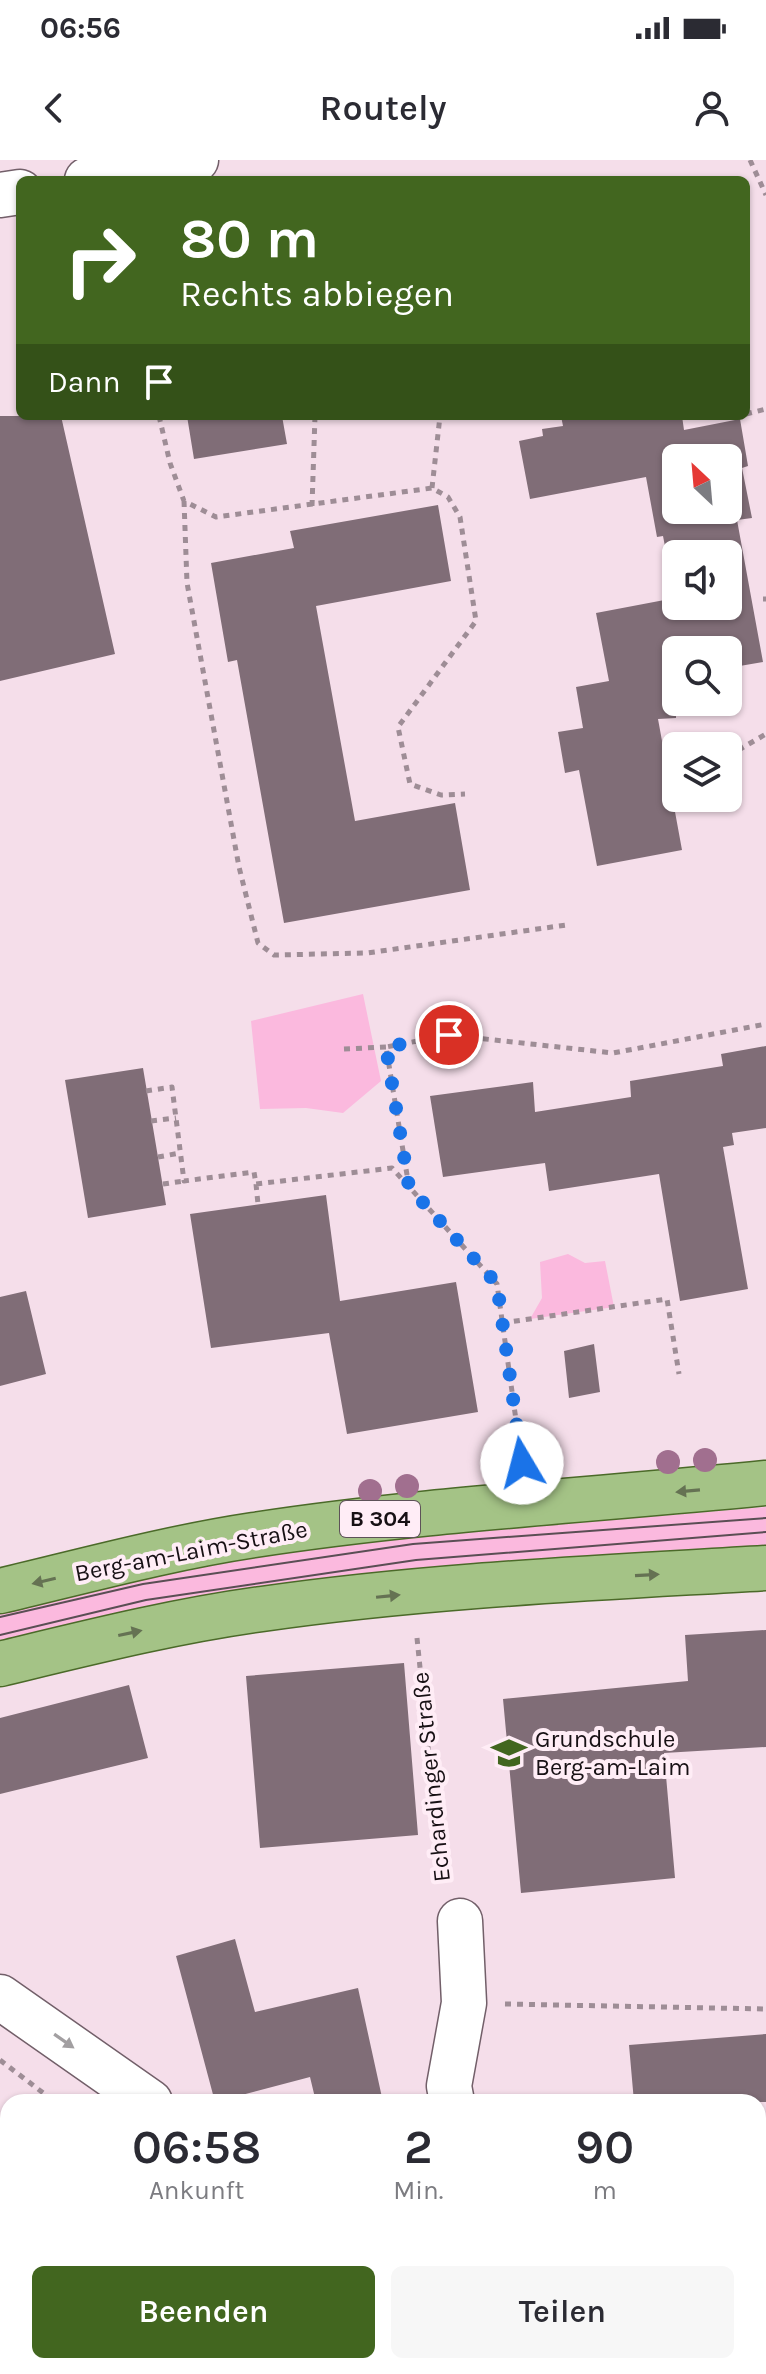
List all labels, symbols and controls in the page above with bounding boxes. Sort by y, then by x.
text: 06:56 [40,10,121,46]
icon: back [32,86,76,130]
icon: person [690,86,734,130]
text: Routely [320,87,446,129]
text: 80 m [180,206,319,271]
icon: right [48,208,152,312]
text: Rechts abbiegen [180,273,454,315]
icon: arrive [137,360,181,404]
text: Dann [48,364,121,400]
north arrow [662,444,742,524]
map controls [662,444,742,812]
button: sound [662,540,742,620]
button: search [662,636,742,716]
button: layers [662,732,742,812]
pin [415,1001,483,1069]
icon: arrive [427,1013,471,1057]
position arrow [480,1421,564,1505]
one-way arrow [675,1484,700,1497]
road number: B 304 [340,1501,420,1537]
street label: Berg-am-Laim-Straße [72,1515,310,1587]
one-way arrow [635,1568,660,1581]
one-way arrow [31,1575,56,1588]
one-way arrow [375,1589,400,1602]
one-way arrow [118,1626,143,1639]
street label: Echardinger Straße [406,1671,456,1883]
place label: Grundschule Berg-am-Laim [535,1725,691,1781]
school or university icon: Grundschule Berg-am-Laim [490,1734,528,1772]
one-way arrow [54,2033,75,2048]
text: 06:58 [132,2119,261,2175]
text: 2 [404,2119,433,2175]
text: 90 [575,2119,634,2175]
text: Ankunft [149,2175,244,2206]
text: Min. [393,2175,443,2206]
text: m [592,2175,617,2206]
button: Beenden [32,2266,375,2358]
button: Teilen [391,2266,734,2358]

